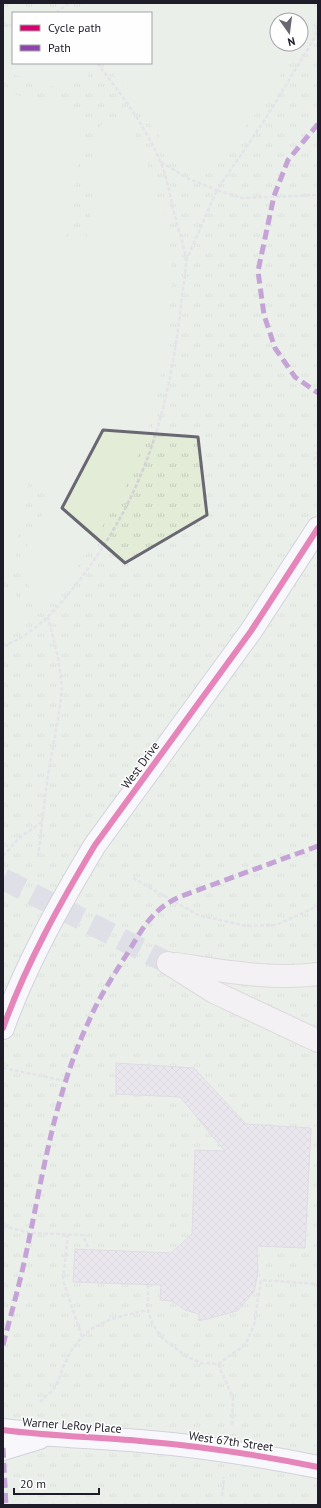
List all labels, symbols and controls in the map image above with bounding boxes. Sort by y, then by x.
legend [12,12,152,64]
north arrow [269,12,309,52]
text: Cycle path [48,20,101,35]
text: N [286,34,297,49]
text: Path [48,40,71,55]
street label: West Drive [118,738,162,792]
street label: Warner LeRoy Place [22,1414,122,1436]
street label: West 67th Street [188,1428,274,1454]
scale bar [14,1470,99,1496]
text: 20 m [20,1476,46,1491]

